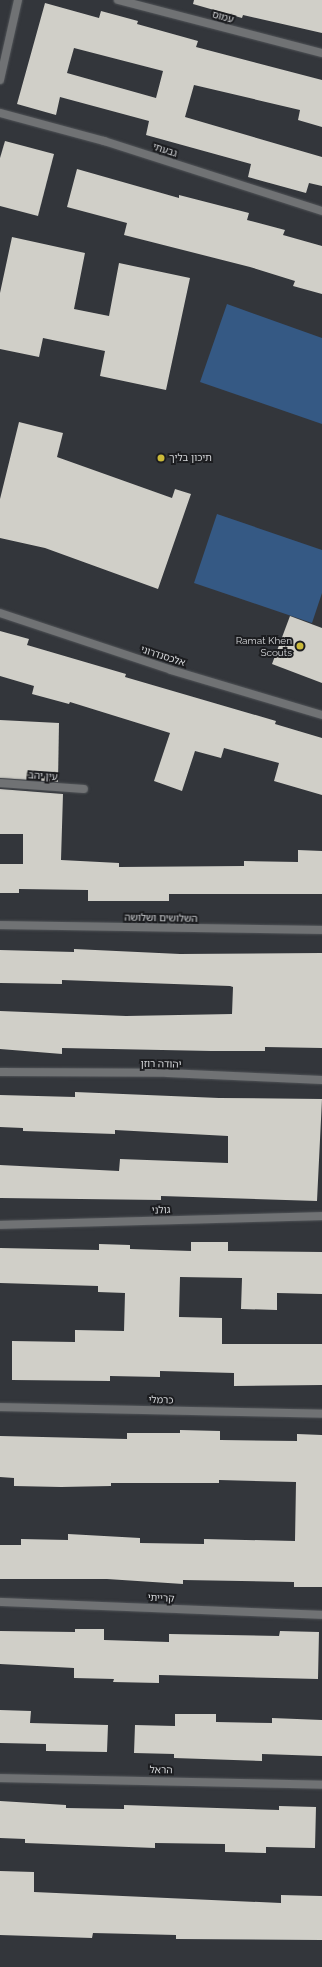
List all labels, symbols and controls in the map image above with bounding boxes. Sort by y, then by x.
street label: עמוס [211,8,235,26]
street label: גבעתי [151,140,179,160]
place label: תיכון בליך [169,452,212,464]
marker: תיכון בליך [156,453,166,463]
place label: Ramat Khen Scouts [236,634,292,658]
marker: Ramat Khen Scouts [295,641,305,651]
street label: אלכסנדרוני [139,643,187,669]
street label: עין יהב [28,769,58,783]
street label: השלושים ושלושה [124,911,198,925]
street label: יהודה רוזן [140,1058,182,1070]
street label: גולני [152,1204,170,1216]
street label: כרמלי [148,1394,174,1406]
street label: קרייתי [147,1591,175,1605]
street label: הראל [149,1764,173,1776]

